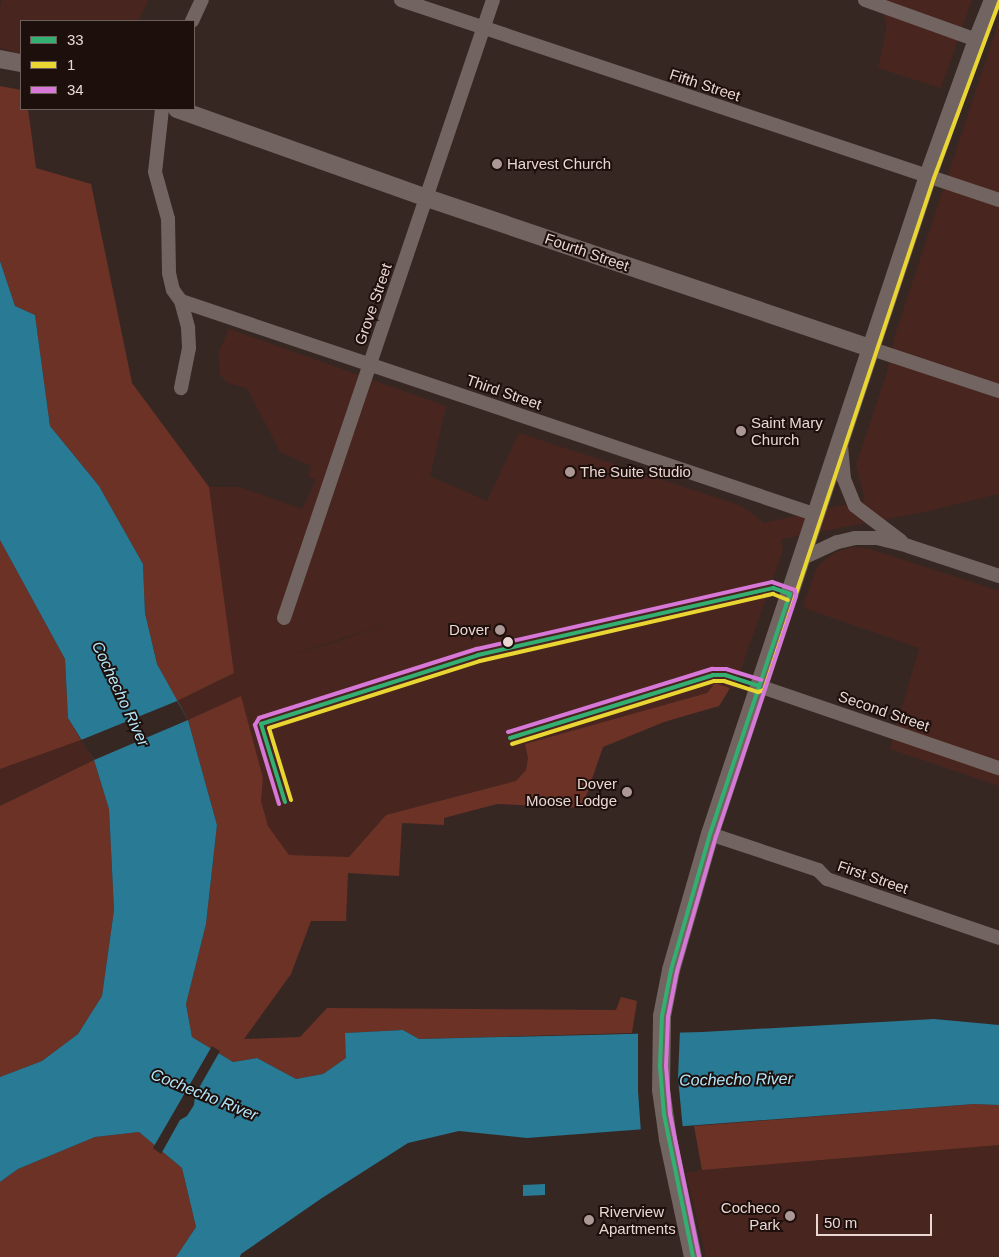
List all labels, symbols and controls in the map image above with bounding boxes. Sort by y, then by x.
legend [20,20,195,110]
text: 33 [67,31,84,48]
text: 1 [67,56,75,73]
street label: Fifth Street [667,65,743,105]
text: 34 [67,81,84,98]
place label: Harvest Church [507,155,611,173]
marker: Harvest Church [491,158,503,170]
street label: Fourth Street [543,229,631,275]
street label: Grove Street [351,261,395,347]
street label: Third Street [464,371,544,413]
place label: Saint Mary Church [751,413,823,448]
marker: Saint Mary Church [735,425,747,437]
place label: The Suite Studio [580,463,691,481]
marker: The Suite Studio [564,466,576,478]
place label: Dover [449,621,489,639]
marker: Dover [493,623,507,637]
unlabelled marker [503,637,513,647]
water label: Cochecho River [87,638,153,750]
street label: Second Street [836,687,932,735]
place label: Dover Moose Lodge [526,774,617,809]
marker: Dover Moose Lodge [621,786,633,798]
street label: First Street [835,857,911,897]
water label: Cochecho River [148,1065,260,1125]
water label: Cochecho River [679,1069,793,1091]
place label: Cocheco Park [721,1198,780,1233]
place label: Riverview Apartments [599,1202,676,1237]
scale bar [819,1204,935,1236]
marker: Cocheco Park [784,1210,796,1222]
marker: Riverview Apartments [583,1214,595,1226]
text: 50 m [824,1214,857,1231]

